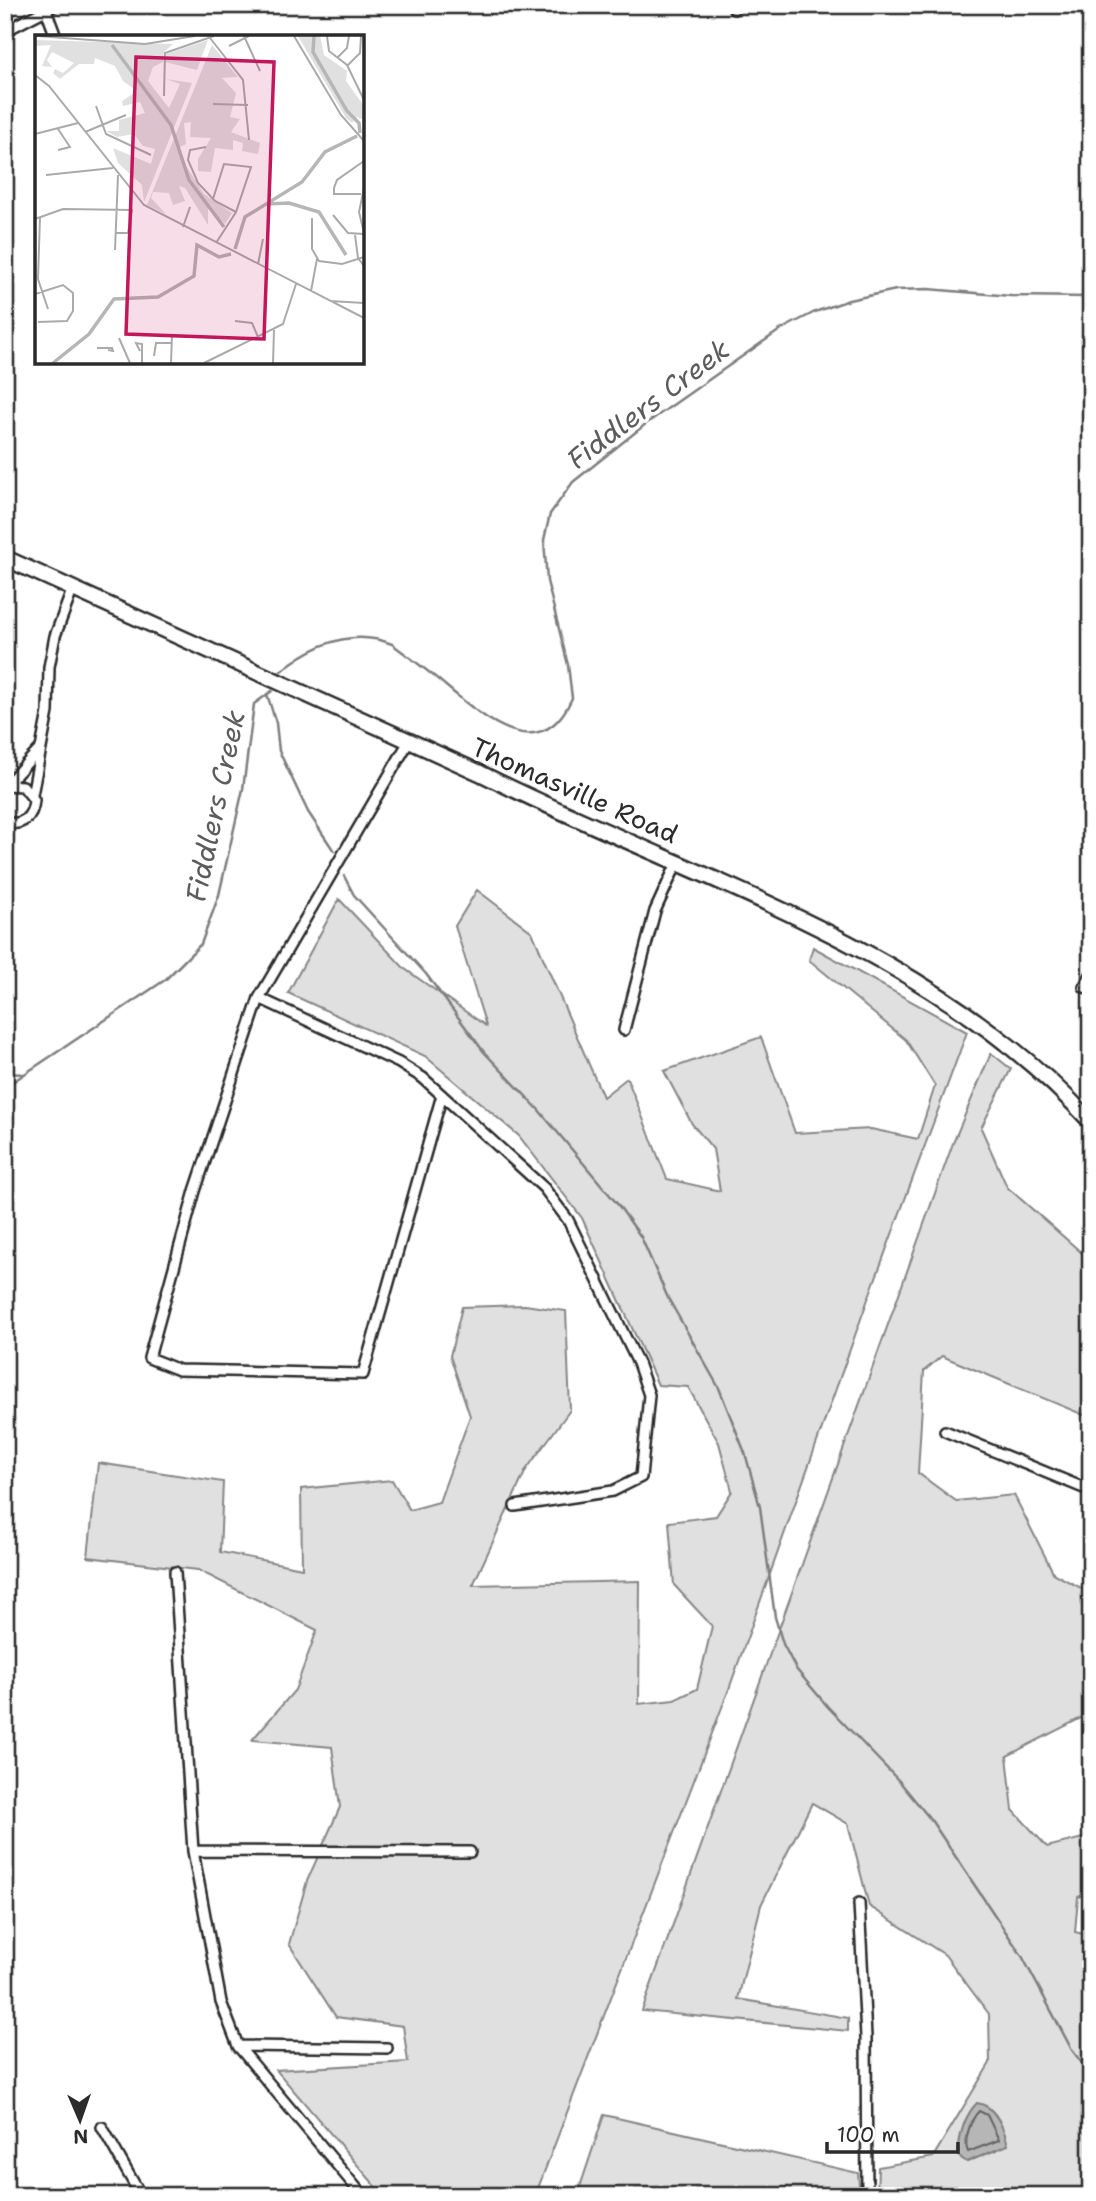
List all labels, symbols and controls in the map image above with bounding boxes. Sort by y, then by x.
inset map [35,35,364,364]
water label: Fiddlers Creek [559,330,737,478]
water label: Fiddlers Creek [176,707,254,905]
street label: Thomasville Road [466,729,684,851]
north arrow [46,2086,116,2156]
scale bar [827,2110,958,2154]
text: 100 m [837,2121,900,2149]
text: N [73,2124,89,2149]

